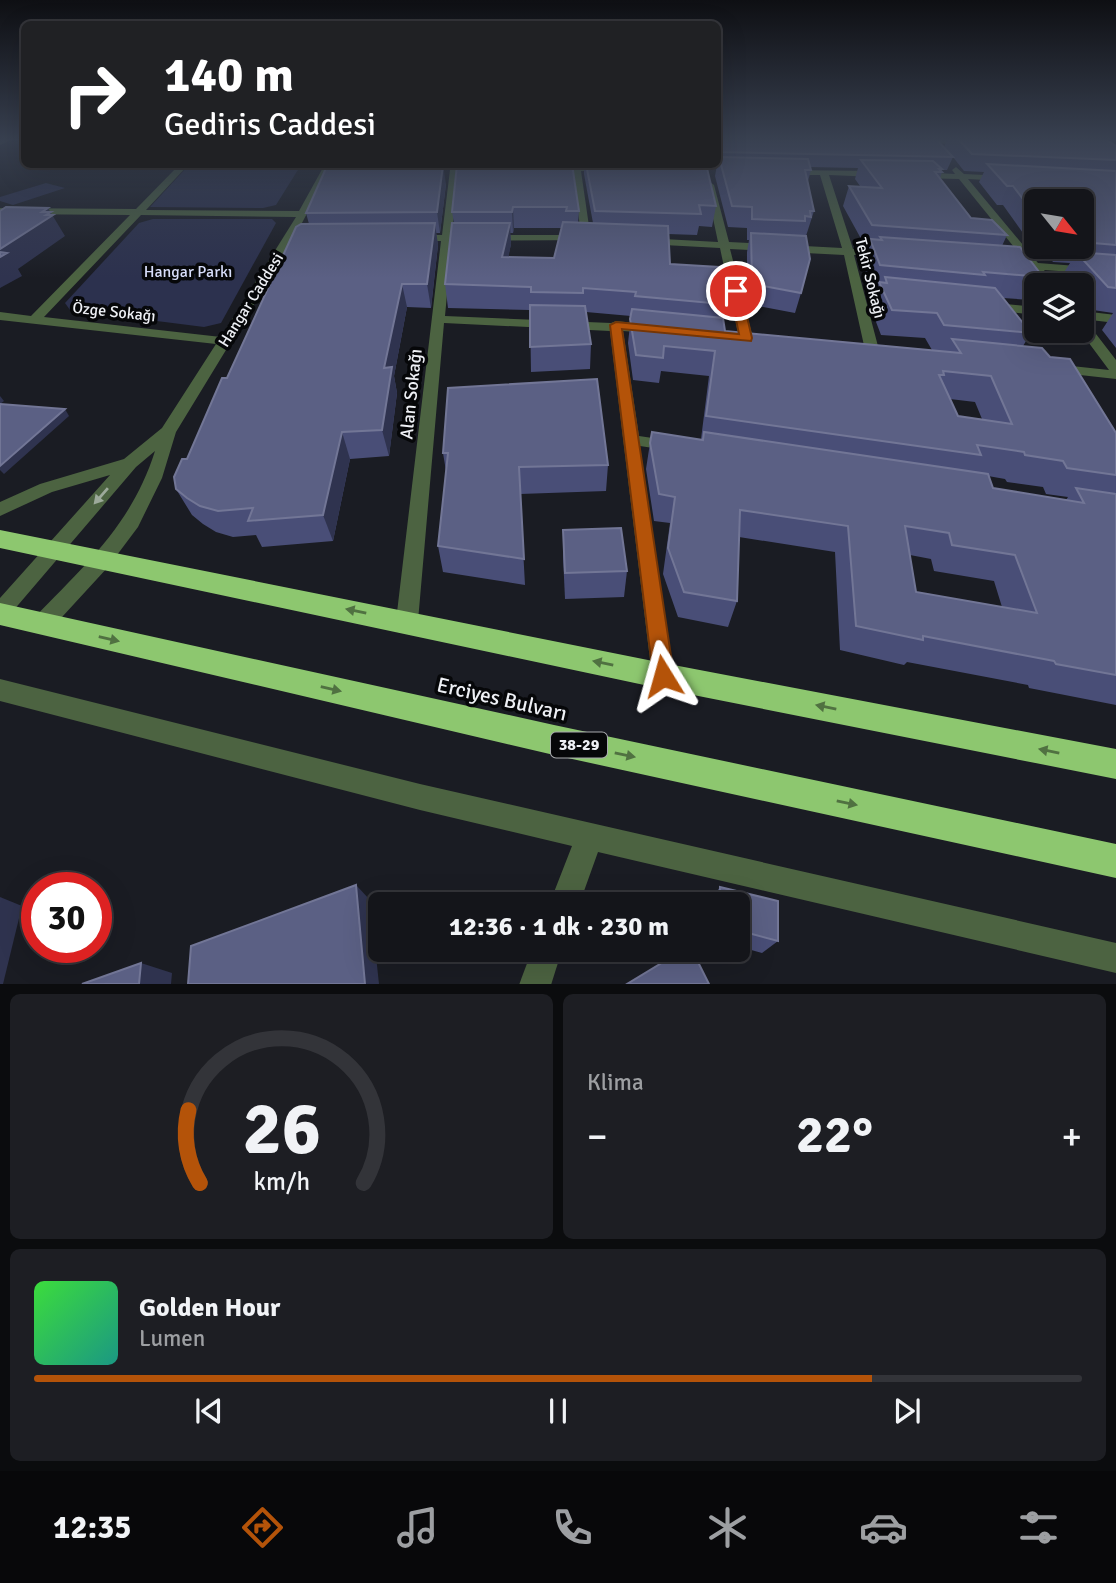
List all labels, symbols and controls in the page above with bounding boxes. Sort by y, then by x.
text: 140 m [164,45,294,105]
icon: right [49,49,140,140]
text: Gediris Caddesi [164,105,376,144]
north arrow [1024,189,1094,259]
map controls [1024,189,1094,343]
street label: Tekir Sokağı [850,236,890,320]
street label: Hangar Caddesi [214,249,288,351]
pin [706,261,766,321]
park label: Hangar Parkı [144,262,232,282]
icon: arrive [717,272,755,310]
button: layers [1024,273,1094,343]
street label: Özge Sokağı [71,298,157,326]
street label: Alan Sokağı [395,348,427,440]
one-way arrow [93,487,109,505]
one-way arrow [345,605,367,616]
one-way arrow [98,633,120,644]
position arrow [626,639,700,713]
one-way arrow [592,657,614,668]
street label: Erciyes Bulvarı [434,671,570,727]
one-way arrow [320,684,342,695]
one-way arrow [815,702,837,713]
road number: 38-29 [551,732,607,758]
one-way arrow [1038,745,1060,756]
one-way arrow [614,750,636,761]
one-way arrow [836,798,858,809]
speed limit sign: 30 [21,872,112,963]
text: 12:36 · 1 dk · 230 m [449,911,669,943]
text: Klima [587,1068,644,1097]
text: 26 [242,1085,321,1174]
text: 22° [796,1103,873,1167]
text: − [587,1113,608,1160]
text: + [1061,1113,1082,1160]
text: km/h [253,1165,310,1196]
text: Golden Hour [139,1292,280,1324]
text: Lumen [139,1324,205,1353]
icon: previous [190,1392,228,1430]
icon: pause [539,1392,577,1430]
icon: next [888,1392,926,1430]
icon: directions [238,1503,287,1552]
icon: music [393,1503,442,1552]
icon: phone [548,1503,597,1552]
icon: climate [703,1503,752,1552]
icon: car [859,1503,908,1552]
icon: filters [1014,1503,1063,1552]
text: 12:35 [53,1508,132,1547]

